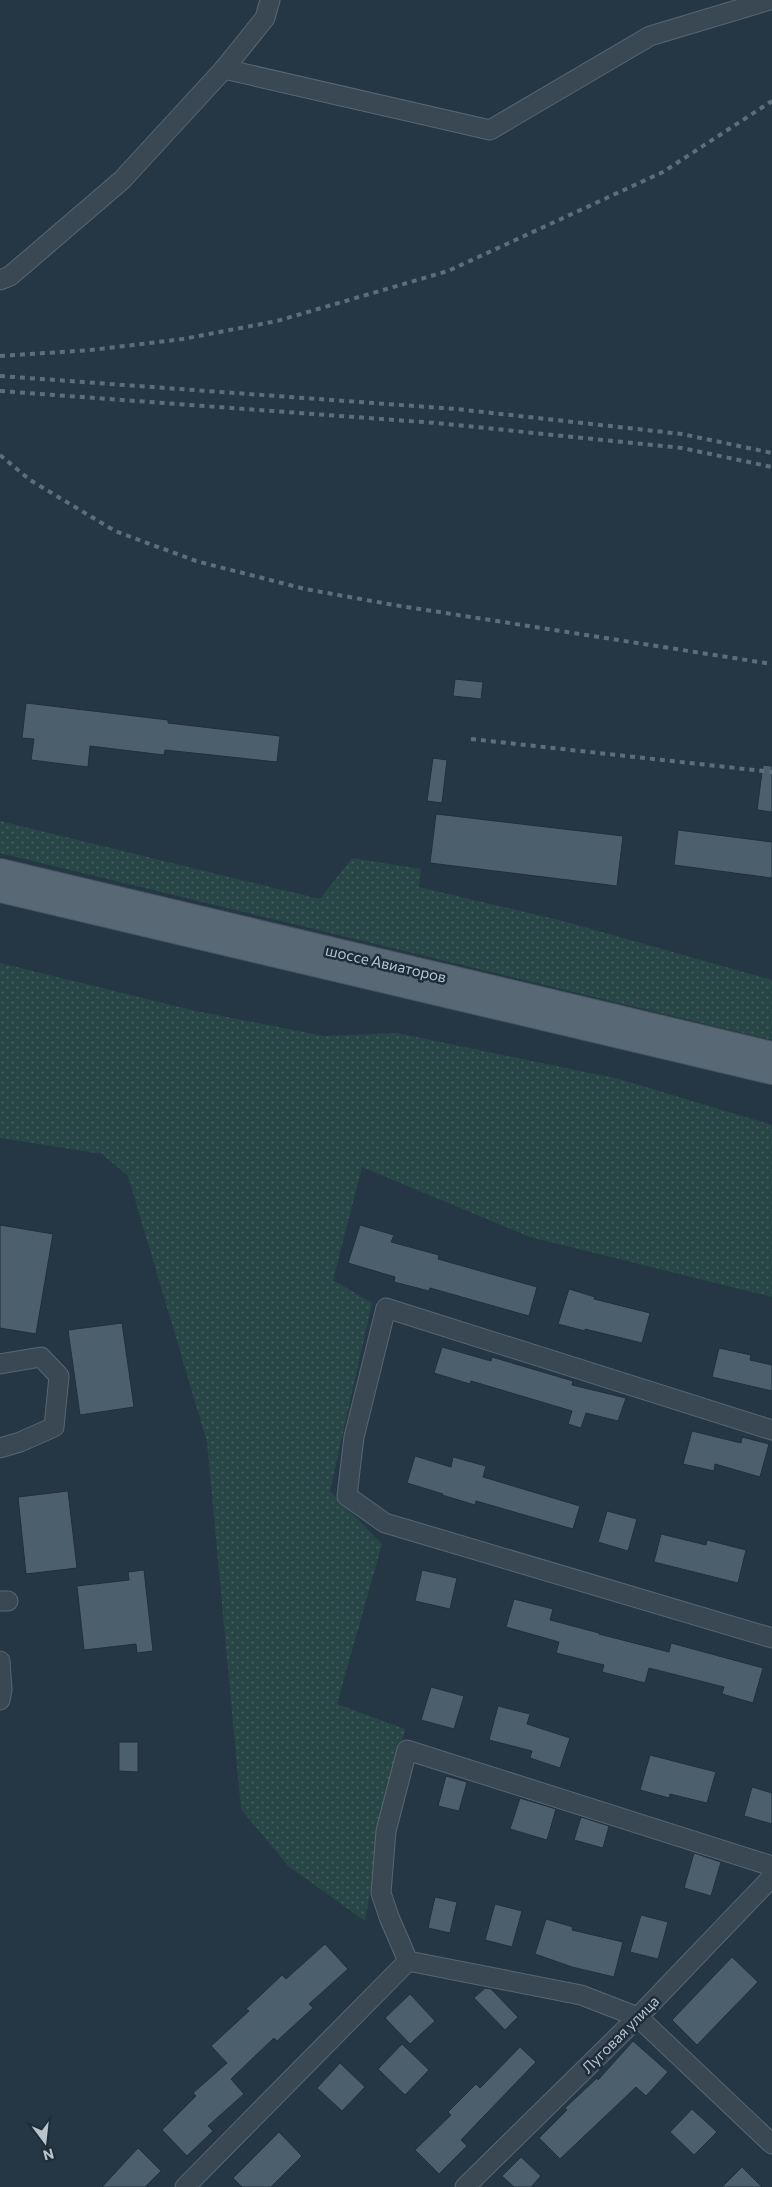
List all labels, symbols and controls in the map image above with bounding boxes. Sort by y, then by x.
street label: шоссе Авиаторов [324,940,448,986]
street label: Луговая улица [578,1992,662,2076]
north arrow [20,2117,70,2167]
text: N [41,2145,56,2165]

